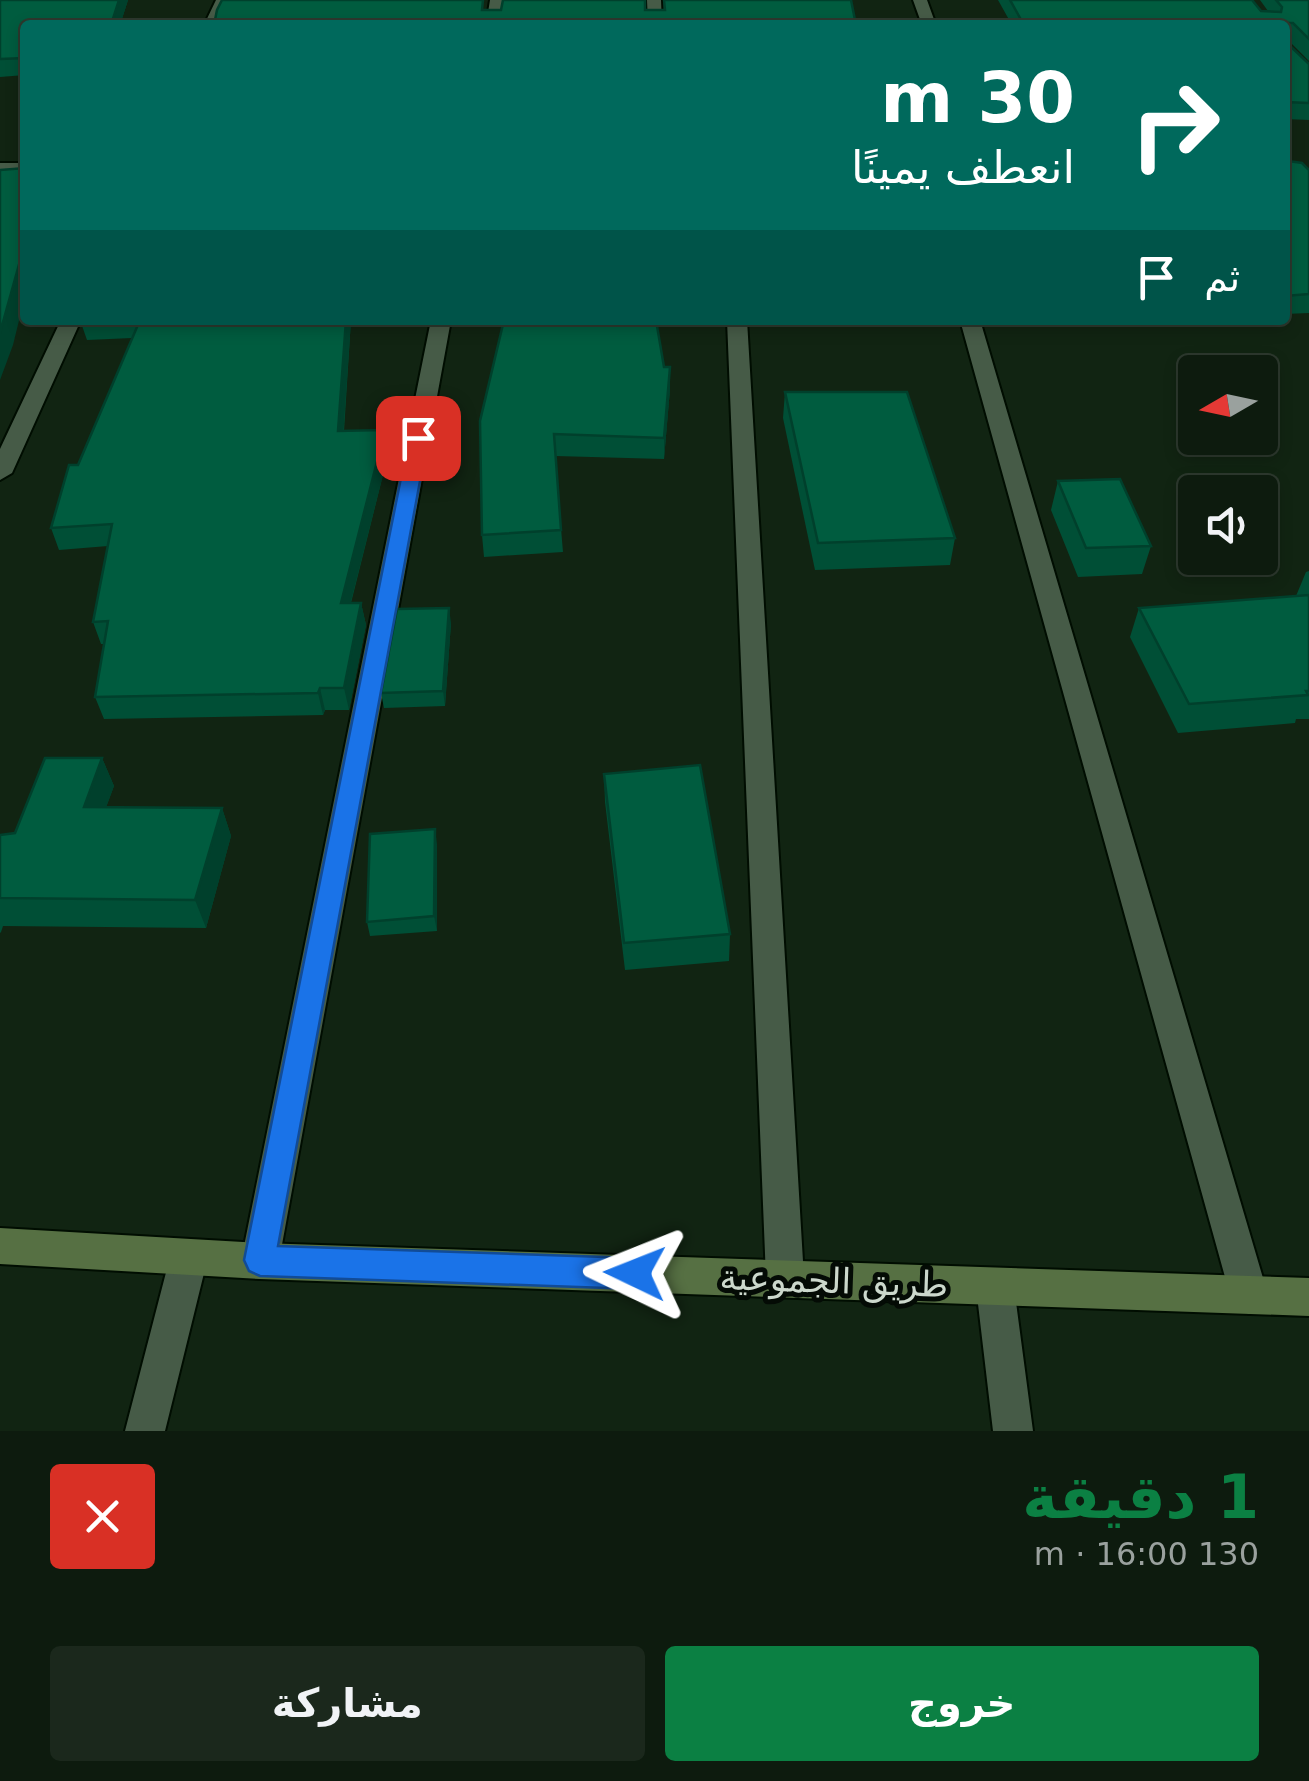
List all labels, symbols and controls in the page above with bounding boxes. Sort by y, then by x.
text: 30 m [880,57,1075,139]
icon: right [1110,60,1240,190]
text: انعطف يمينًا [851,141,1075,194]
icon: arrive [1129,250,1184,305]
text: ثم [1204,256,1240,300]
north arrow [1178,355,1278,455]
map controls [1178,355,1278,575]
pin [376,396,461,481]
icon: arrive [391,411,446,466]
button: sound [1178,475,1278,575]
position arrow [583,1221,687,1325]
street label: طريق الجموعية [719,1257,949,1306]
text: 1 دقيقة [1022,1462,1259,1532]
button: close [50,1464,155,1569]
text: 130 m · 16:00 [1034,1535,1259,1573]
button: مشاركة [50,1646,645,1761]
button: خروج [665,1646,1259,1761]

